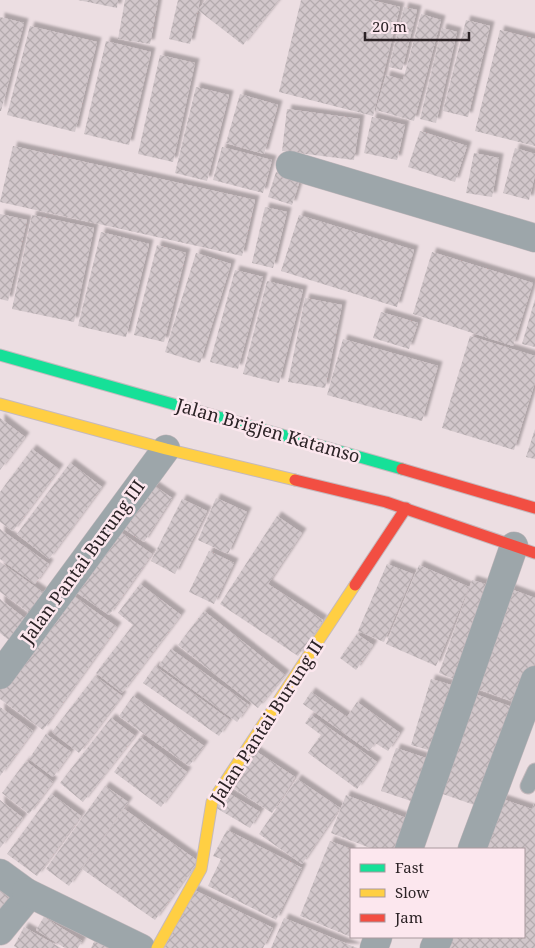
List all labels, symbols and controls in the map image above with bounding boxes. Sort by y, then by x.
scale bar [365,10,469,42]
text: 20 m [372,16,407,36]
street label: Jalan Brigjen Katamso [173,392,363,468]
street label: Jalan Pantai Burung III [14,475,150,649]
street label: Jalan Pantai Burung II [204,635,328,809]
legend [350,848,525,938]
text: Fast [395,857,424,877]
text: Slow [395,882,429,902]
text: Jam [394,907,423,927]

